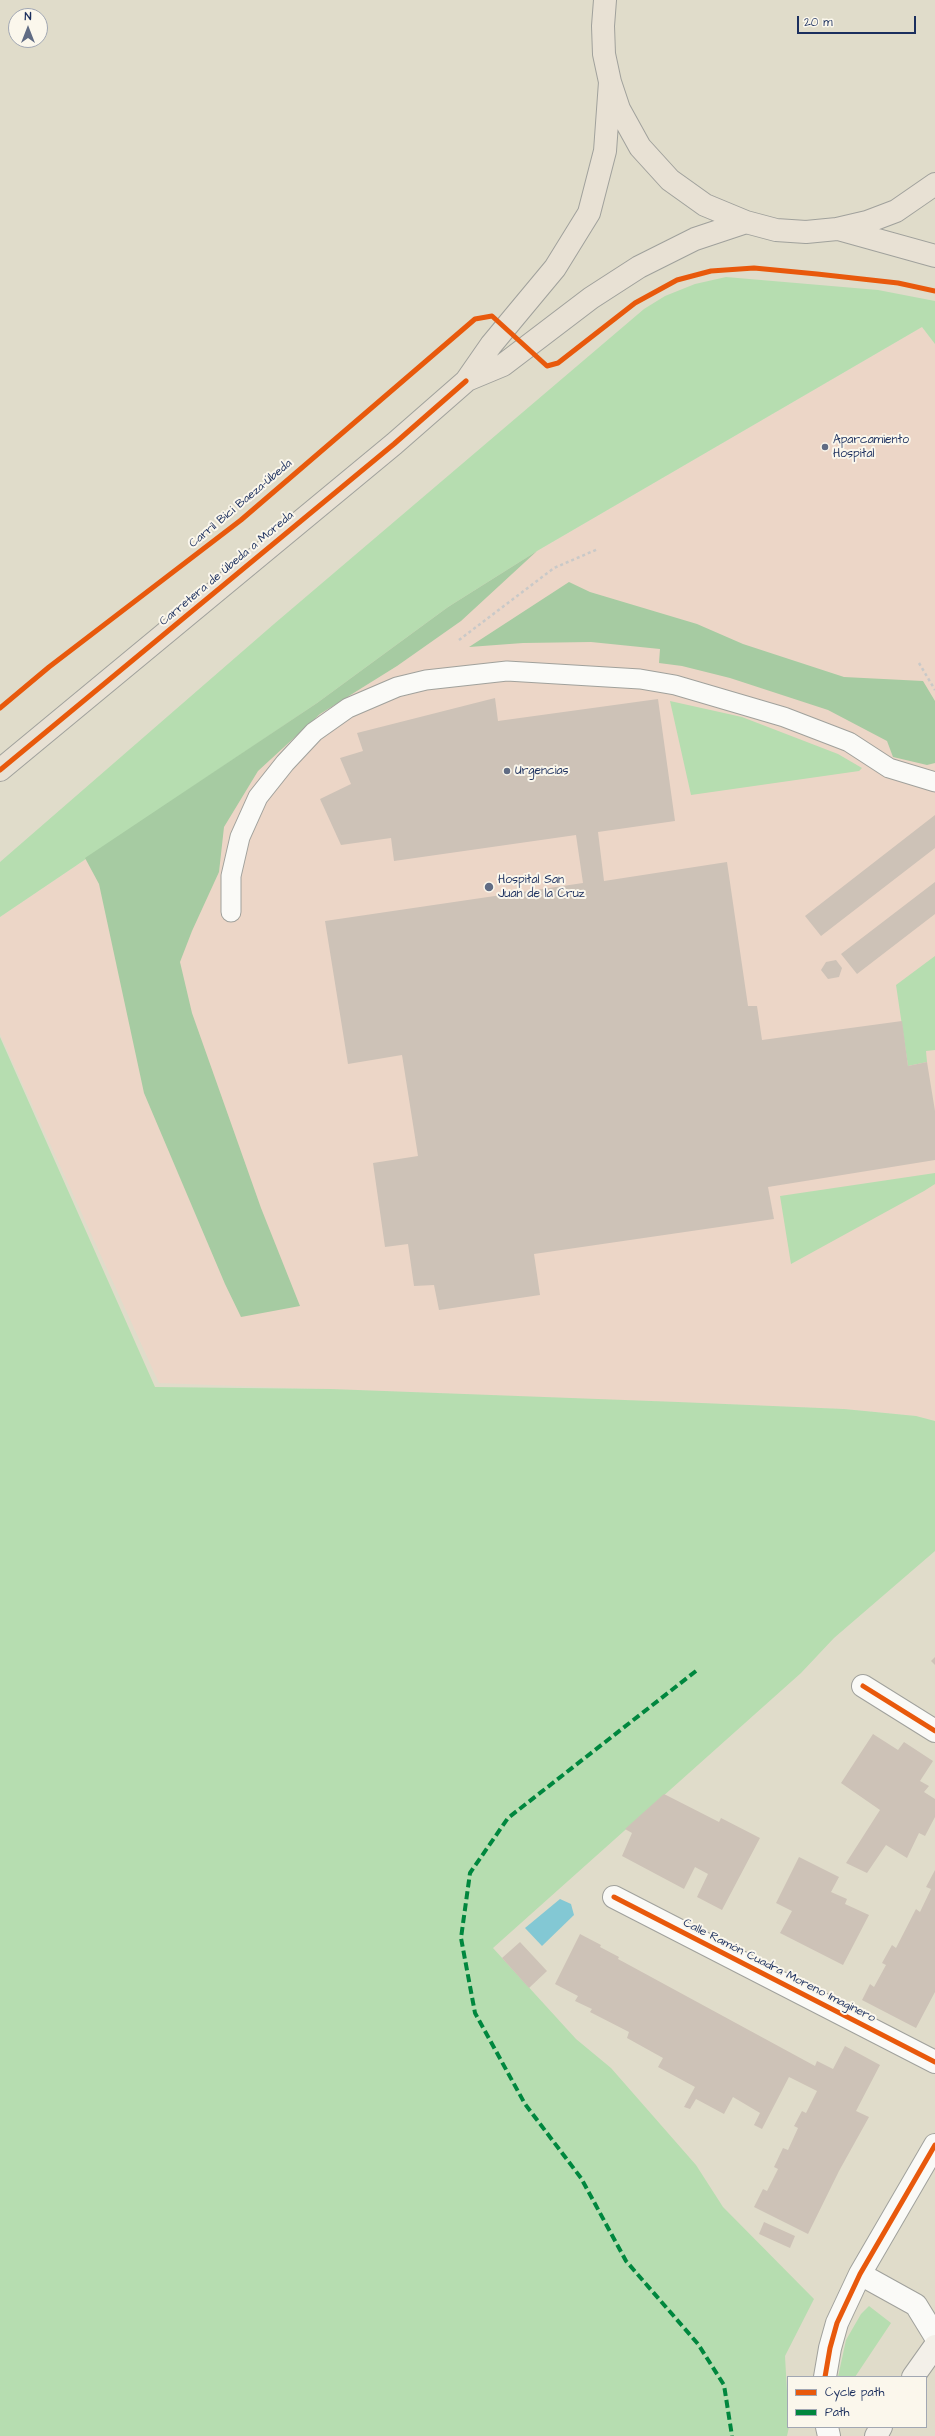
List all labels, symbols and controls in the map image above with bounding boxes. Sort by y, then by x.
north arrow [8,8,48,48]
scale bar [799,8,918,34]
text: N [25,9,31,24]
text: 20 m [804,14,833,31]
place label: Aparcamiento Hospital [833,433,909,461]
marker: Aparcamiento Hospital [820,442,830,452]
street label: Carril Bici Baeza-Úbeda [187,457,295,551]
street label: Carretera de Úbeda a Moreda [157,509,297,629]
place label: Urgencias [515,764,569,778]
marker: Urgencias [502,766,512,776]
place label: Hospital San Juan de la Cruz [498,873,585,901]
marker: Hospital San Juan de la Cruz [483,881,495,893]
street label: Calle Ramón Cuadra Moreno Imaginero [680,1916,878,2026]
legend [787,2376,927,2428]
text: Cycle path [825,2384,884,2401]
text: Path [825,2404,850,2421]

